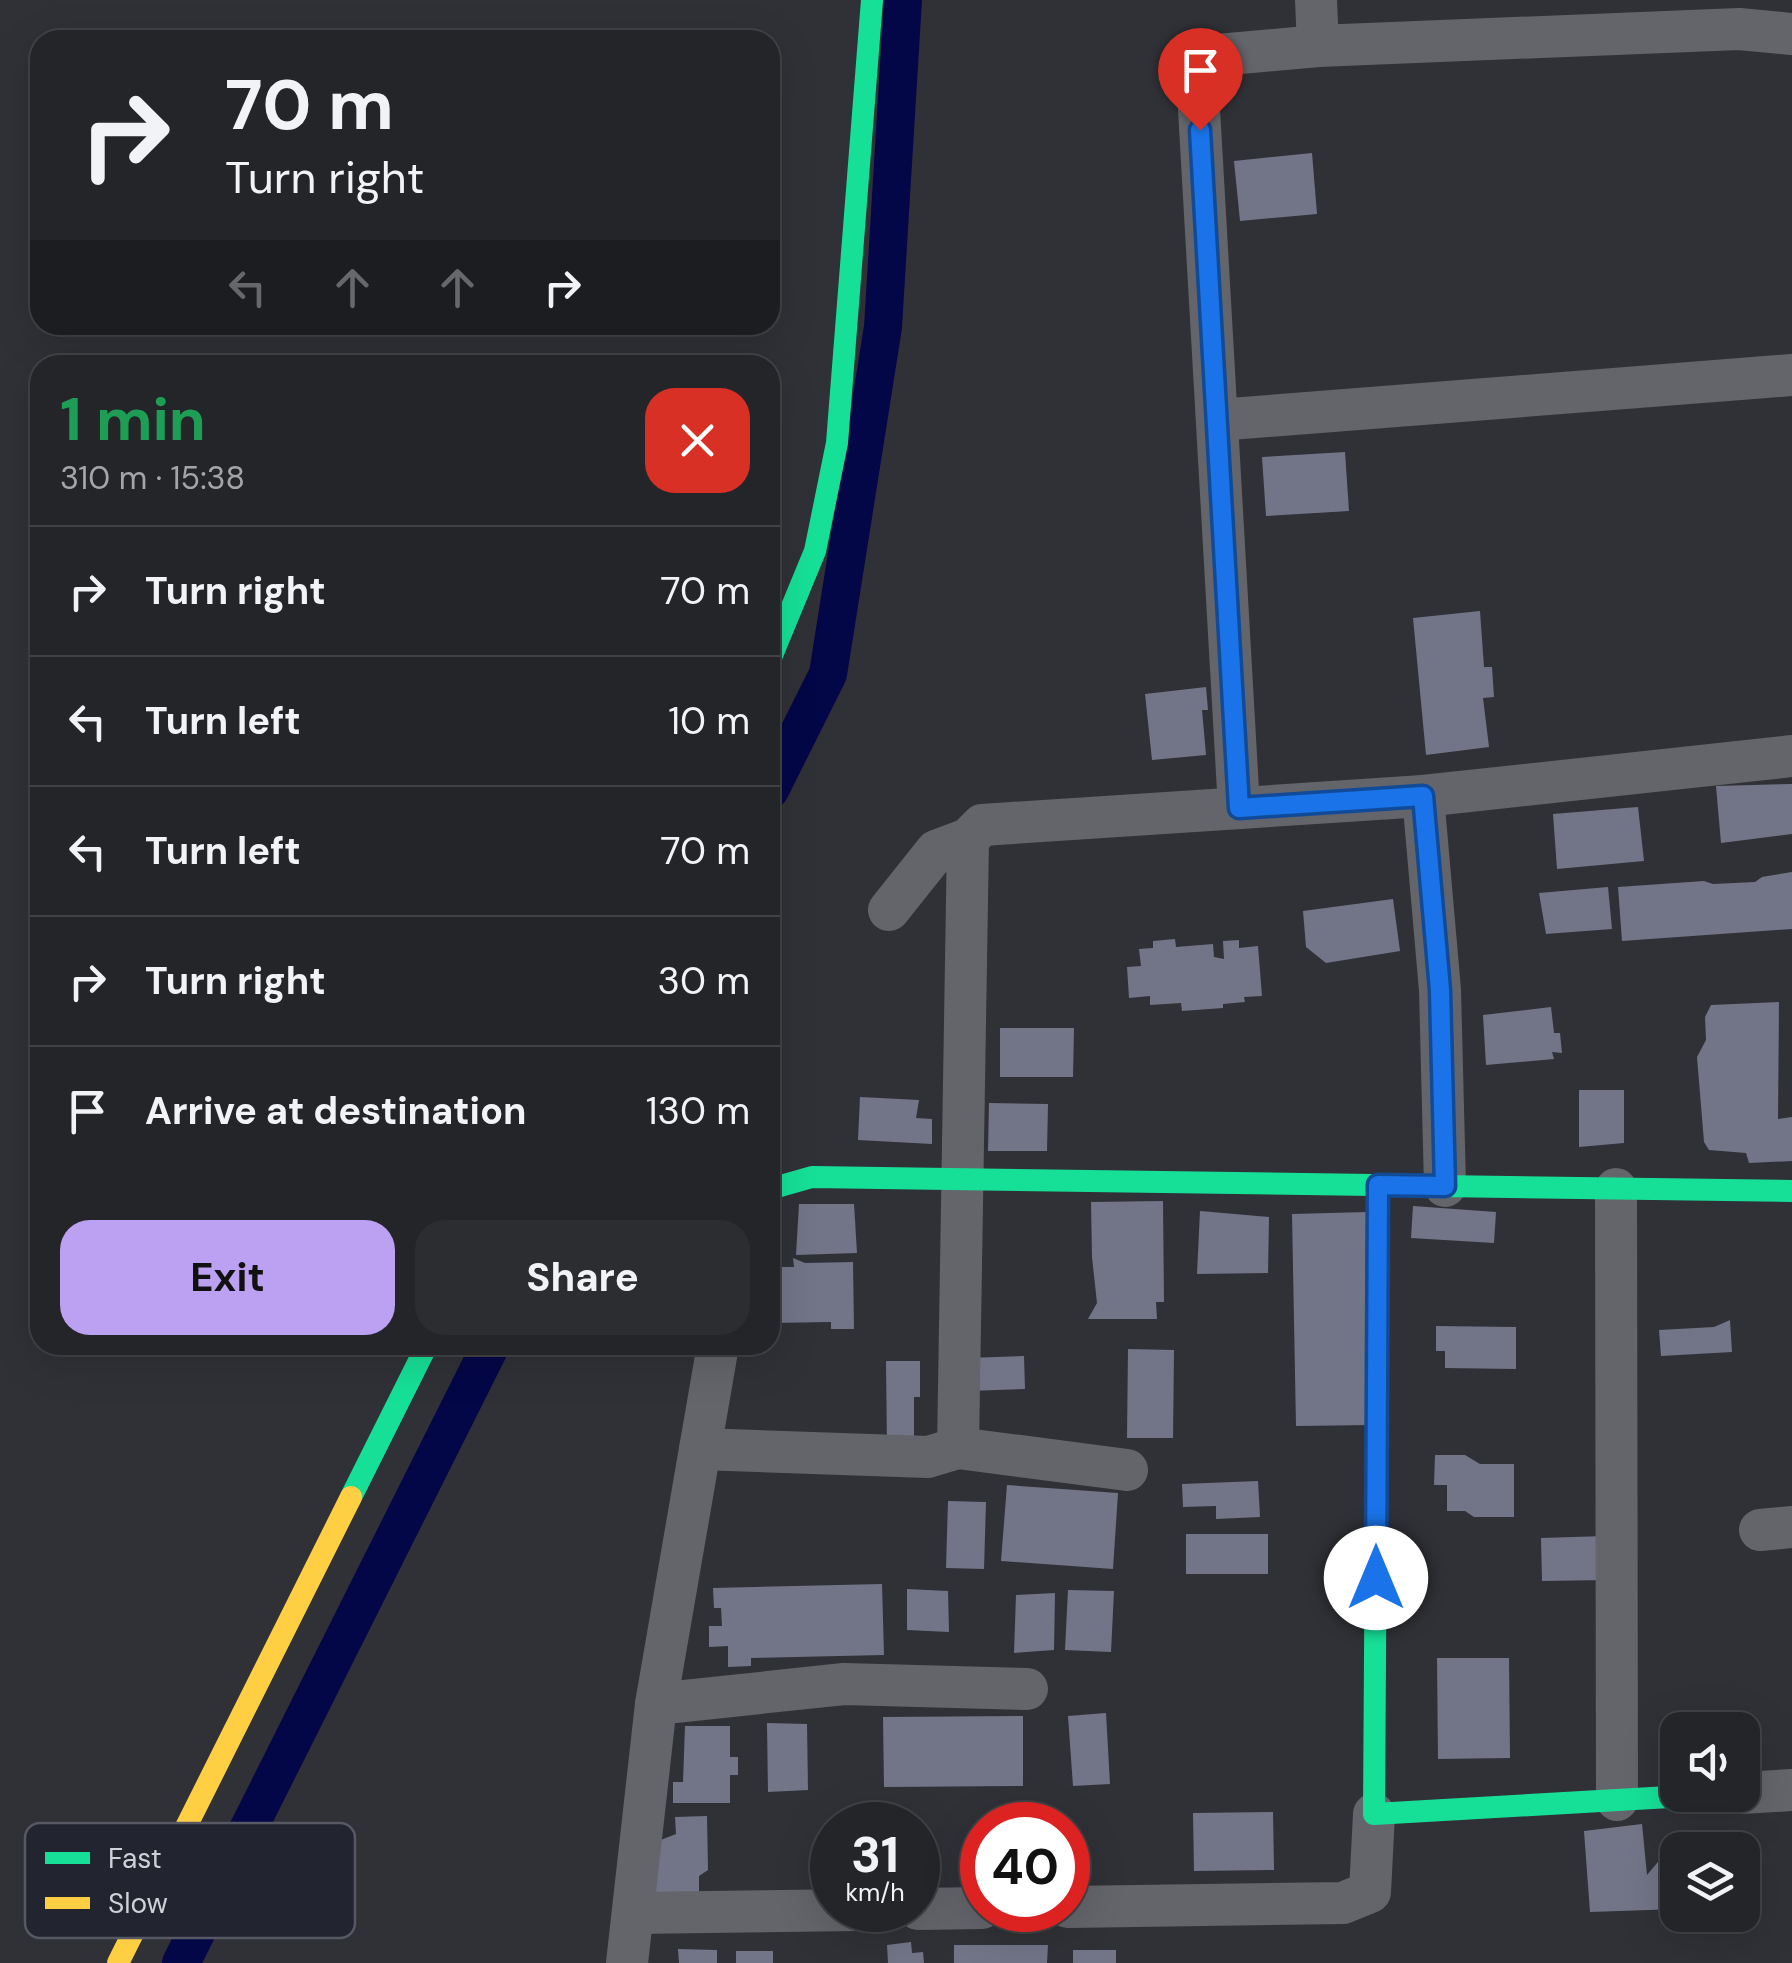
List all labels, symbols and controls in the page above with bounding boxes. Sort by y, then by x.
pin [1158,28,1243,131]
icon: arrive [1173,43,1228,98]
text: 70 m [225,60,394,151]
icon: right [60,70,190,200]
text: Turn right [225,148,424,207]
icon: left [220,260,275,315]
icon: ahead [325,260,380,315]
icon: ahead [430,260,485,315]
icon: right [535,260,590,315]
text: 1 min [60,380,206,459]
button: close [645,388,750,493]
text: 310 m · 15:38 [60,457,245,499]
icon: right [60,564,115,619]
text: Turn right [145,566,326,616]
text: 70 m [660,566,750,616]
icon: left [60,694,115,749]
text: Turn left [145,696,301,746]
text: 10 m [668,696,750,746]
icon: left [60,824,115,879]
text: Turn left [145,826,301,876]
text: 70 m [660,826,750,876]
icon: right [60,954,115,1009]
text: Turn right [145,956,326,1006]
text: 30 m [658,956,750,1006]
icon: arrive [60,1084,115,1139]
text: Arrive at destination [145,1086,527,1136]
text: 130 m [646,1086,750,1136]
button: Exit [60,1220,395,1335]
button: Share [415,1220,750,1335]
position arrow [1324,1526,1428,1630]
map controls [1660,1712,1760,1932]
button: sound [1660,1712,1760,1812]
speed limit sign: 40 [960,1802,1090,1932]
text: 31 [851,1822,899,1888]
legend [25,1823,355,1938]
button: layers [1660,1832,1760,1932]
text: Fast [108,1840,162,1877]
text: km/h [845,1876,905,1909]
text: Slow [108,1885,168,1922]

